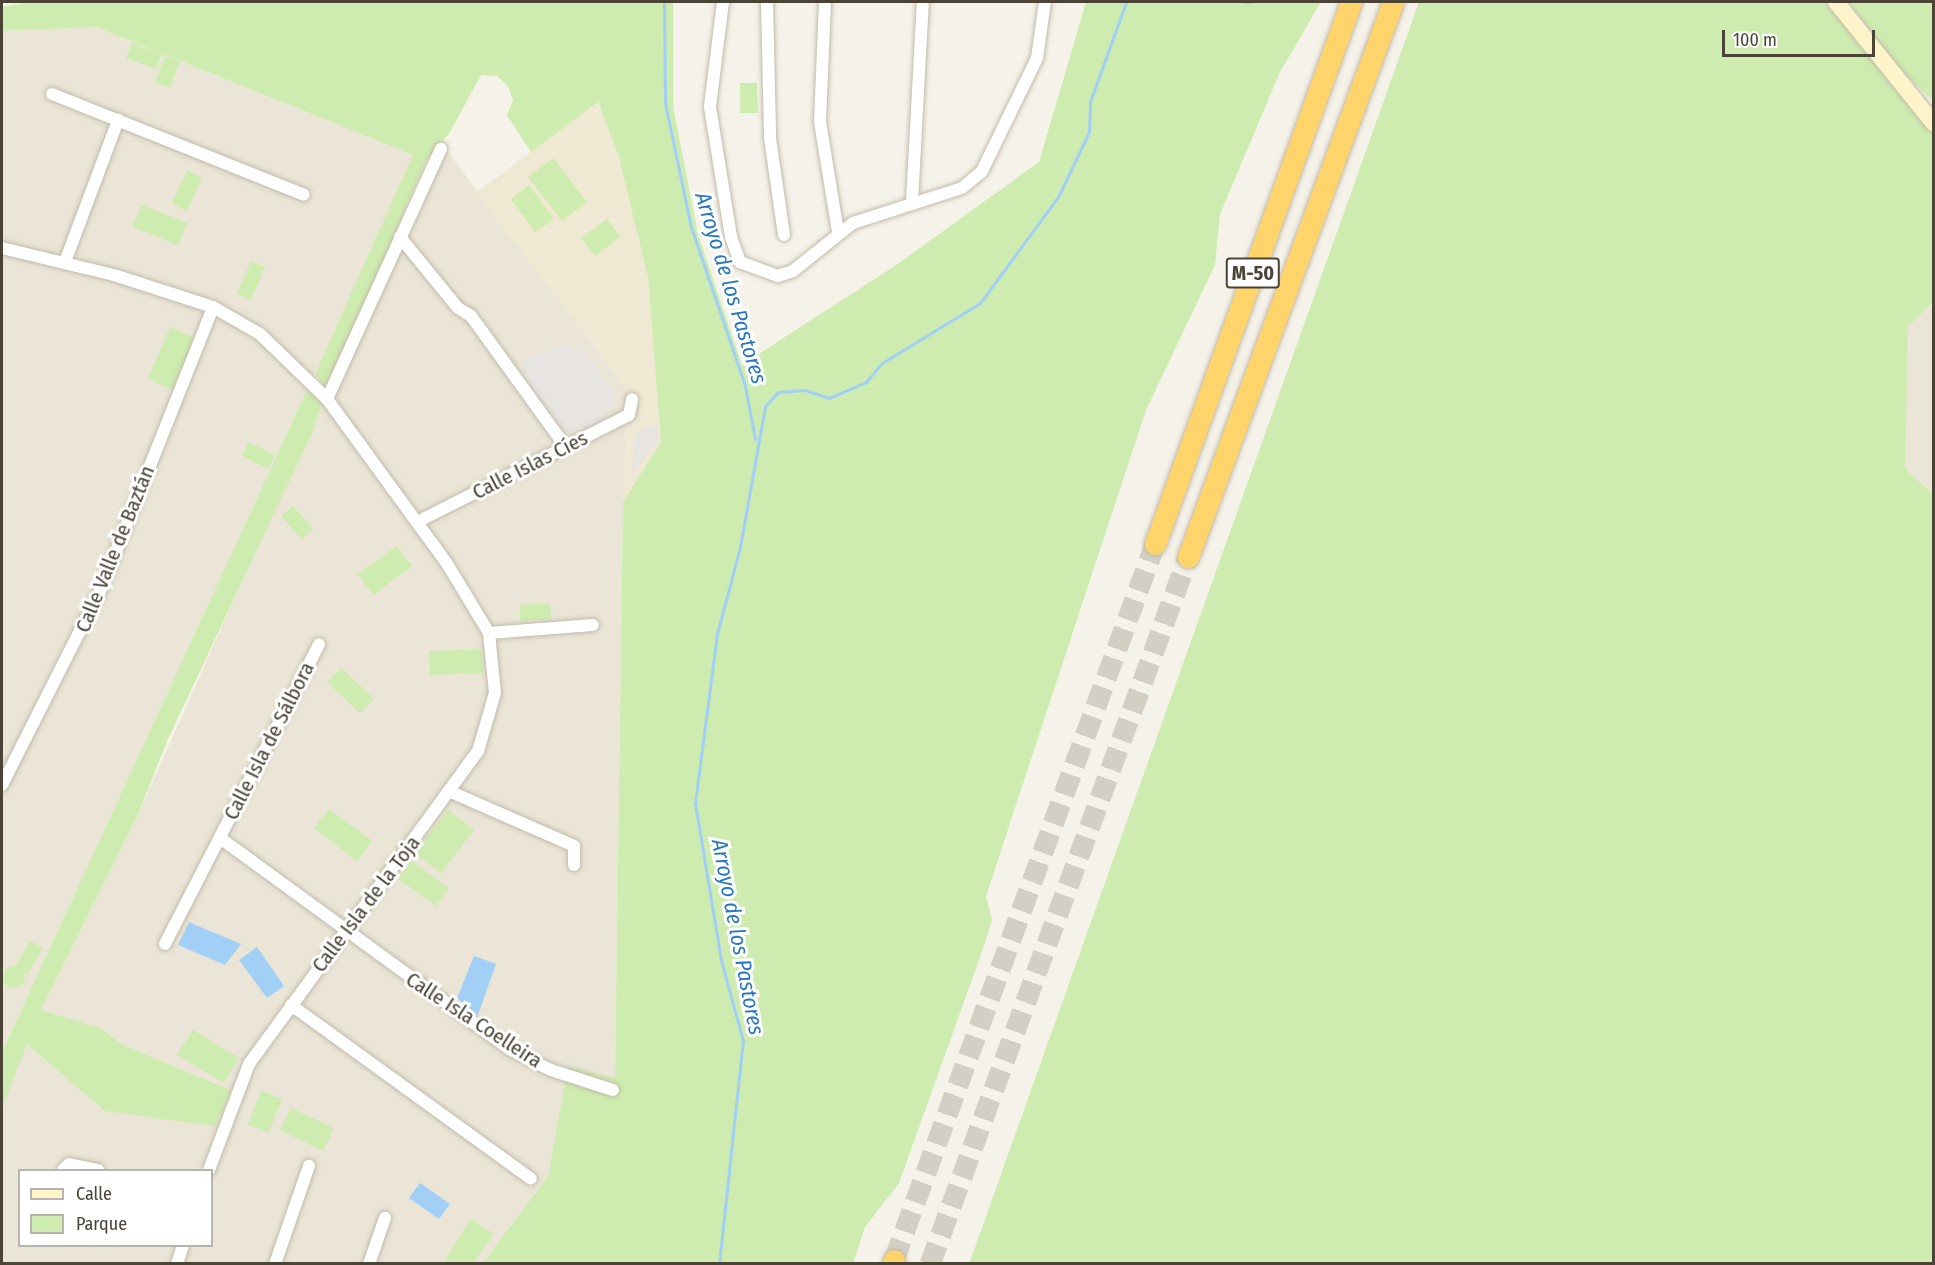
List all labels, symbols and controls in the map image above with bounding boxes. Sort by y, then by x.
scale bar [1725,18,1878,56]
text: 100 m [1733,29,1777,51]
water label: Arroyo de los Pastores [689,189,773,387]
road number: M-50 [1224,256,1282,290]
street label: Calle Islas Cíes [468,425,592,505]
street label: Calle Valle de Baztán [70,462,160,636]
street label: Calle Isla de Sálbora [218,658,320,824]
street label: Calle Isla de la Toja [306,831,426,977]
water label: Arroyo de los Pastores [706,837,770,1037]
street label: Calle Isla Coelleira [401,967,547,1073]
legend [18,1169,213,1247]
text: Calle [76,1183,112,1205]
text: Parque [76,1213,127,1235]

